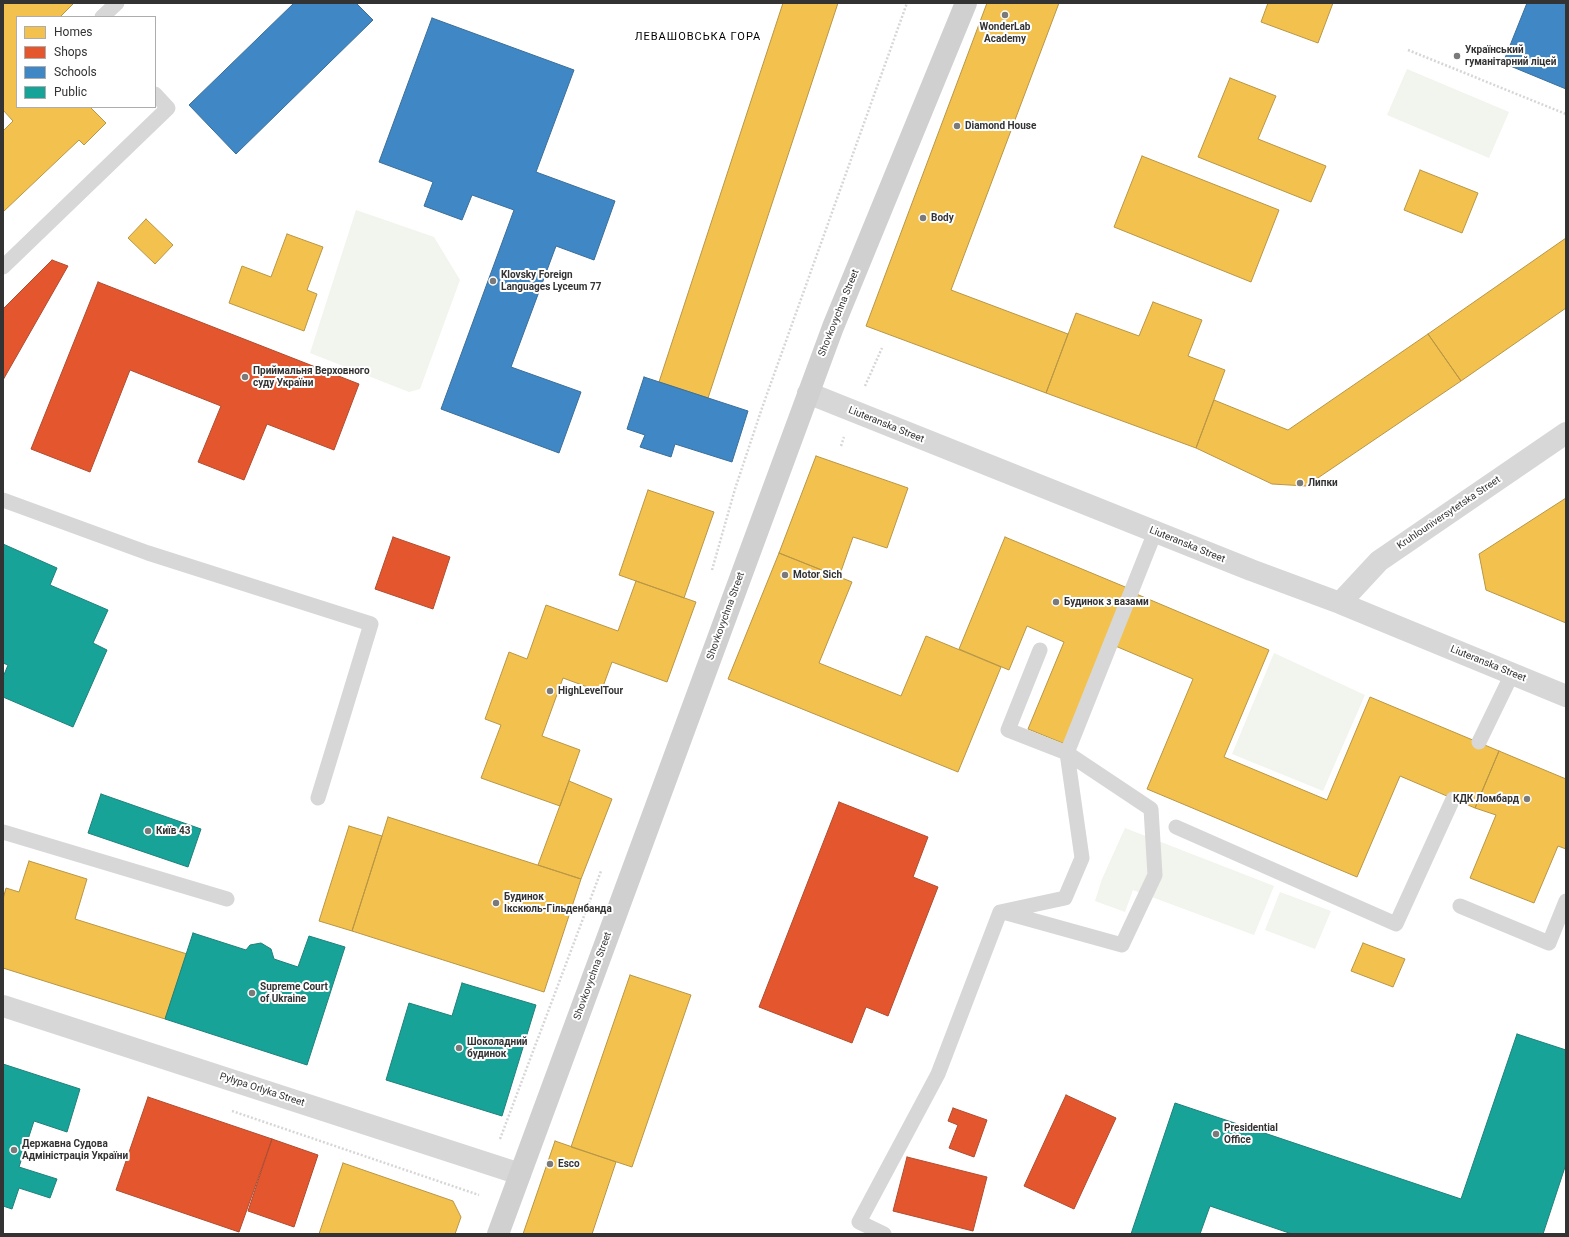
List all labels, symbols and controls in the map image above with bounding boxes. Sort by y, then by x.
marker: WonderLab Academy [1000,10,1010,20]
legend [16,16,156,108]
place label: WonderLab Academy [980,21,1030,44]
text: Homes [54,25,92,39]
district label: ЛЕВАШОВСЬКА ГОРА [635,30,761,44]
place label: Український гуманітарний ліцей [1465,44,1556,68]
text: Shops [54,45,88,59]
marker: Український гуманітарний ліцей [1452,51,1462,61]
text: Schools [54,65,97,79]
text: Public [54,85,87,99]
place label: Diamond House [965,120,1036,132]
marker: Diamond House [952,121,962,131]
place label: Body [931,212,954,224]
marker: Body [918,213,928,223]
street label: Shovkovychna Street [816,268,862,358]
place label: Klovsky Foreign Languages Lyceum 77 [501,269,601,292]
marker: Klovsky Foreign Languages Lyceum 77 [488,276,498,286]
place label: Приймальня Верховного суду України [253,365,370,388]
marker: Приймальня Верховного суду України [240,372,250,382]
street label: Liuteranska Street [846,404,926,446]
street label: Kruhlouniversytetska Street [1395,474,1503,552]
place label: Липки [1308,477,1338,489]
marker: Липки [1295,478,1305,488]
street label: Liuteranska Street [1147,524,1227,566]
place label: Motor Sich [793,569,842,581]
street label: Shovkovychna Street [705,570,747,662]
marker: Motor Sich [780,570,790,580]
place label: Будинок з вазами [1064,596,1149,608]
marker: Будинок з вазами [1051,597,1061,607]
street label: Liuteranska Street [1448,643,1528,685]
place label: HighLevelTour [558,685,623,697]
marker: HighLevelTour [545,686,555,696]
place label: КДК Ломбард [1453,793,1519,805]
marker: КДК Ломбард [1522,794,1532,804]
place label: Київ 43 [156,825,190,837]
marker: Київ 43 [143,826,153,836]
place label: Будинок Ікскюль-Гільденбанда [504,891,612,914]
marker: Будинок Ікскюль-Гільденбанда [491,898,501,908]
street label: Shovkovychna Street [572,930,614,1022]
place label: Supreme Court of Ukraine [260,981,328,1004]
marker: Supreme Court of Ukraine [247,988,257,998]
place label: Шоколадний будинок [467,1036,527,1060]
marker: Шоколадний будинок [454,1043,464,1053]
street label: Pylypa Orlyka Street [218,1071,306,1109]
place label: Presidential Office [1224,1122,1278,1146]
marker: Presidential Office [1211,1129,1221,1139]
place label: Державна Судова Адміністрація України [22,1138,128,1162]
marker: Державна Судова Адміністрація України [9,1145,19,1155]
place label: Esco [558,1158,580,1170]
marker: Esco [545,1159,555,1169]

